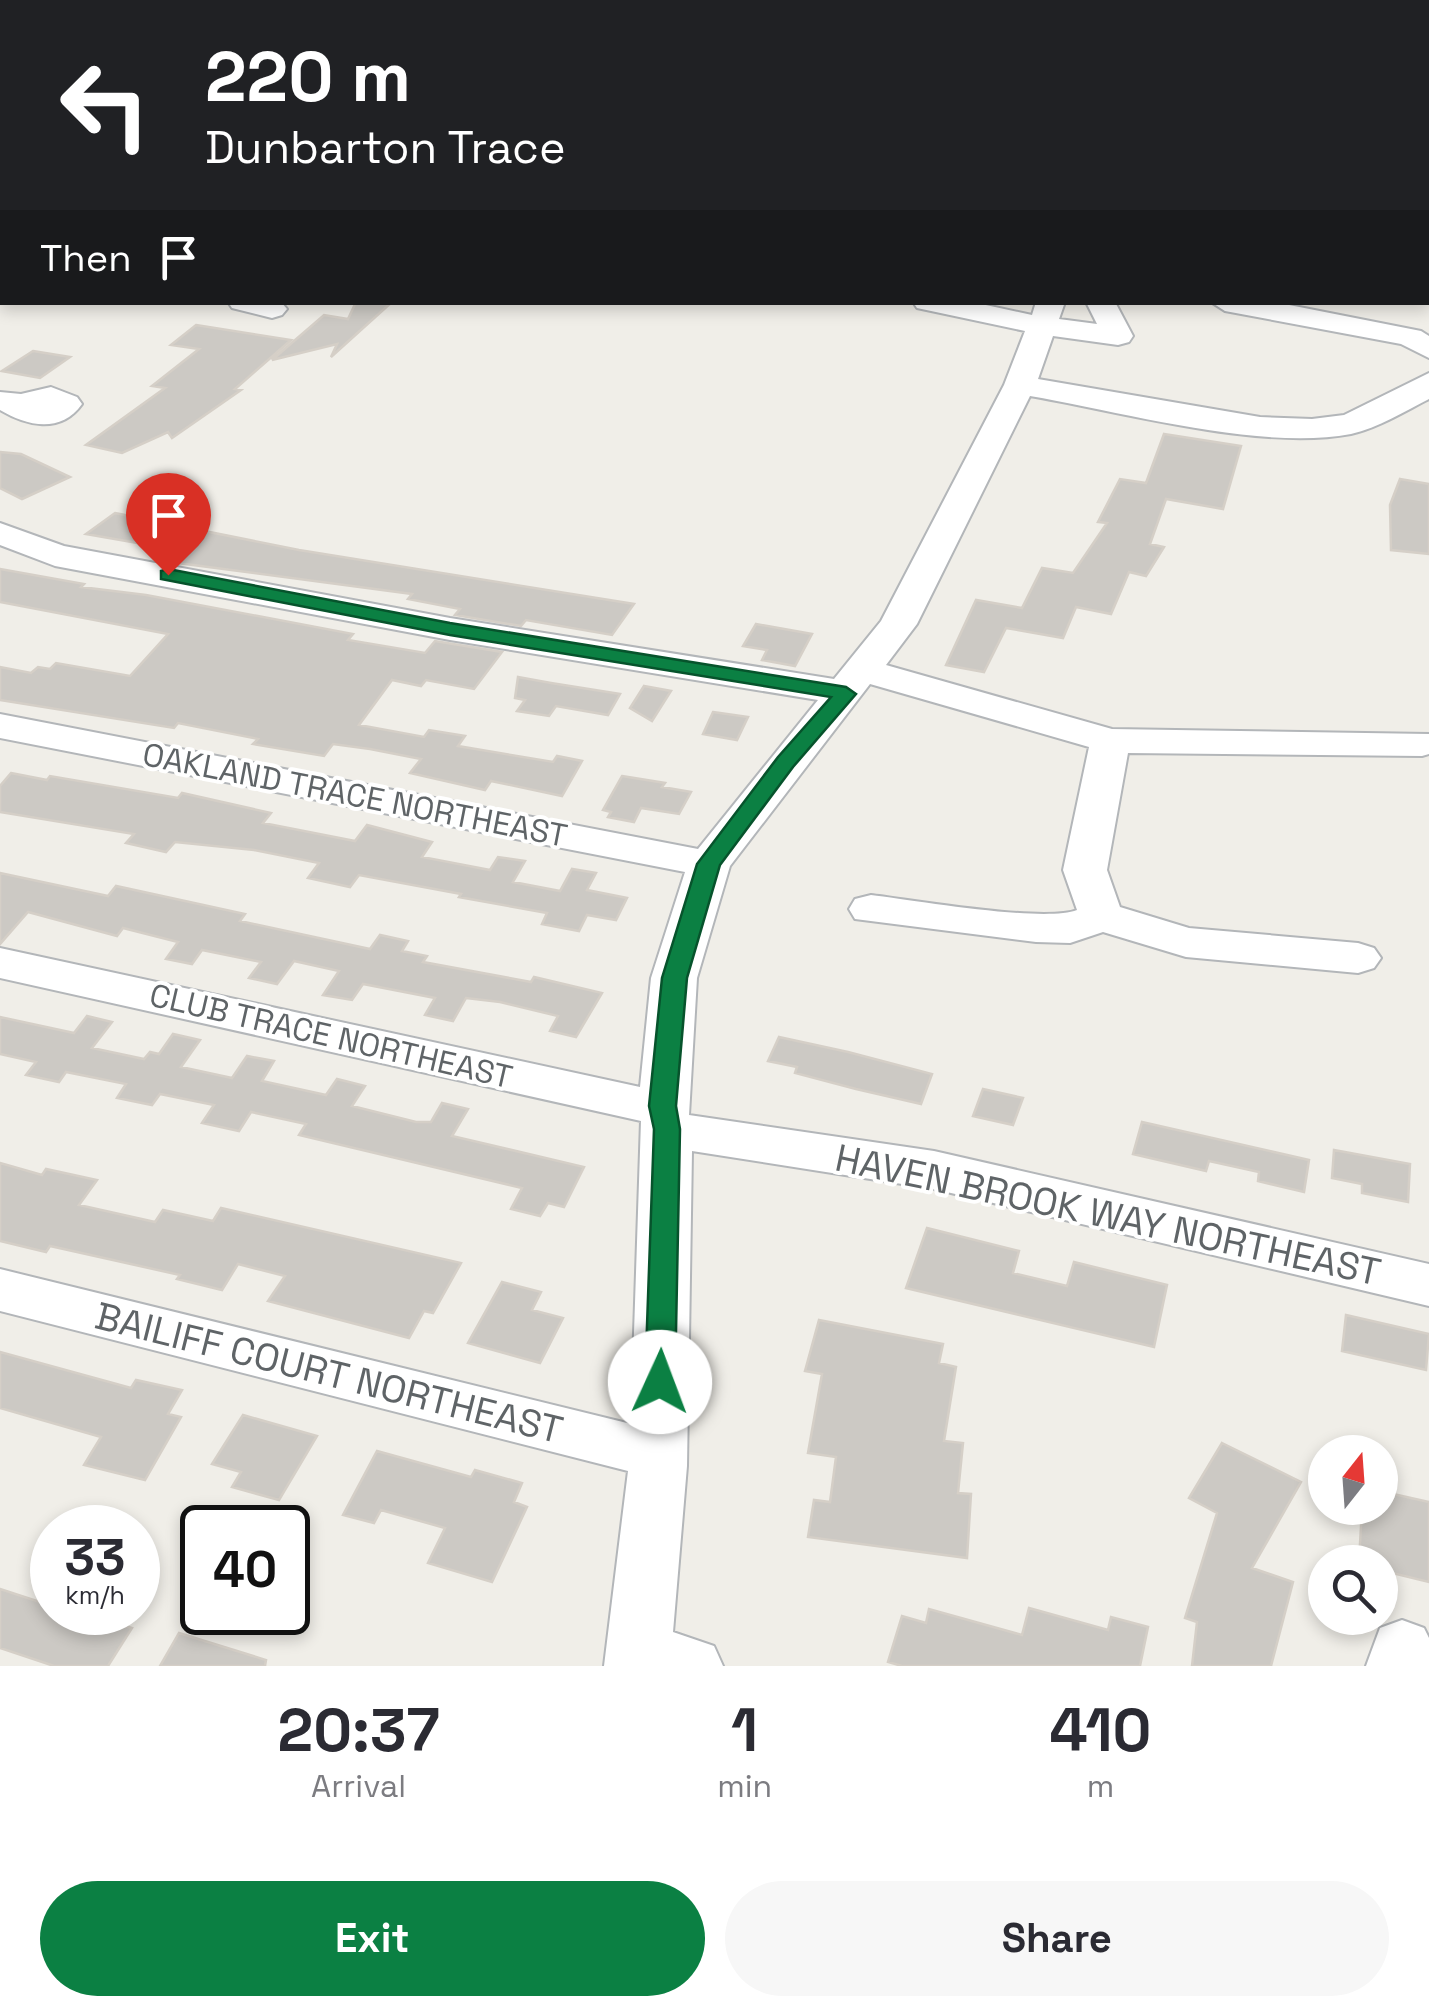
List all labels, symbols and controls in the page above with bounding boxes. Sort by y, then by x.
text: 220 m [205,32,411,121]
icon: left [40,40,170,170]
text: Dunbarton Trace [205,119,566,176]
icon: arrive [151,230,206,285]
text: Then [40,234,131,282]
pin [126,473,211,576]
icon: arrive [141,488,196,543]
street label: OAKLAND TRACE NORTHEAST [139,734,571,856]
street label: CLUB TRACE NORTHEAST [146,975,516,1097]
street label: HAVEN BROOK WAY NORTHEAST [831,1134,1385,1296]
street label: BAILIFF COURT NORTHEAST [90,1292,568,1454]
position arrow [608,1330,712,1434]
north arrow [1308,1435,1398,1525]
map controls [1308,1435,1398,1635]
speed limit sign: 40 [180,1505,310,1635]
text: 33 [65,1526,125,1590]
button: search [1308,1545,1398,1635]
text: km/h [65,1579,125,1611]
text: 20:37 [278,1692,440,1769]
text: 1 [731,1692,758,1769]
text: 410 [1050,1692,1152,1769]
text: Arrival [311,1766,406,1806]
text: min [717,1766,772,1806]
text: m [1087,1766,1114,1806]
button: Exit [40,1881,705,1996]
button: Share [725,1881,1389,1996]

